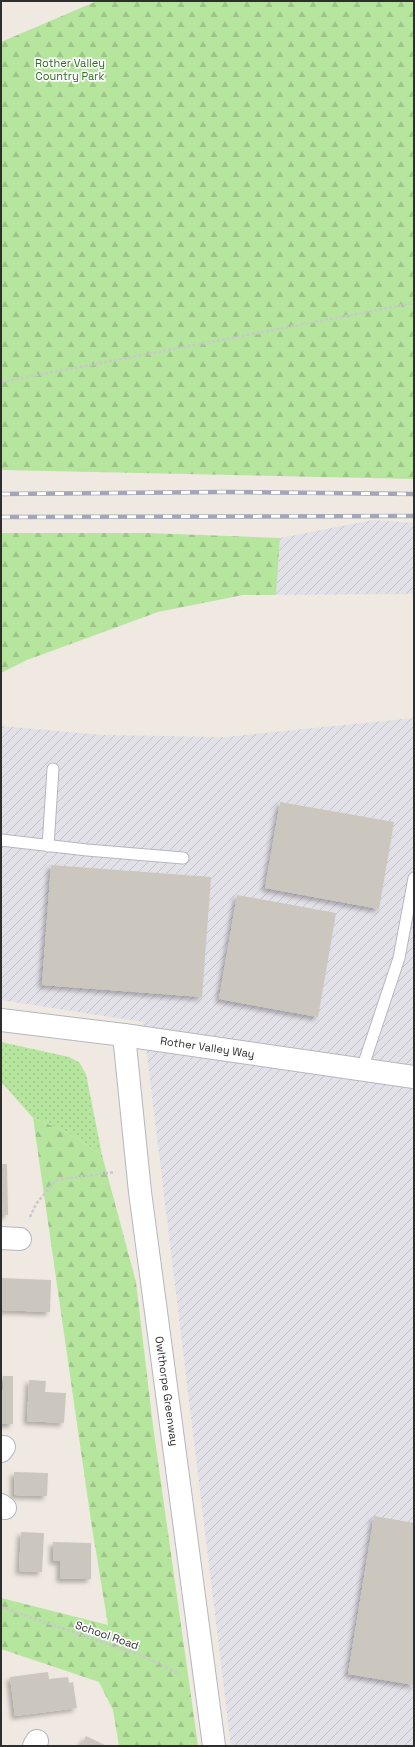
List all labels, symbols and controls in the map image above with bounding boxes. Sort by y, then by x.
park label: Rother Valley Country Park [35,56,105,83]
street label: Rother Valley Way [159,1033,256,1061]
street label: Owlthorpe Greenway [152,1335,182,1447]
street label: School Road [73,1618,141,1652]

